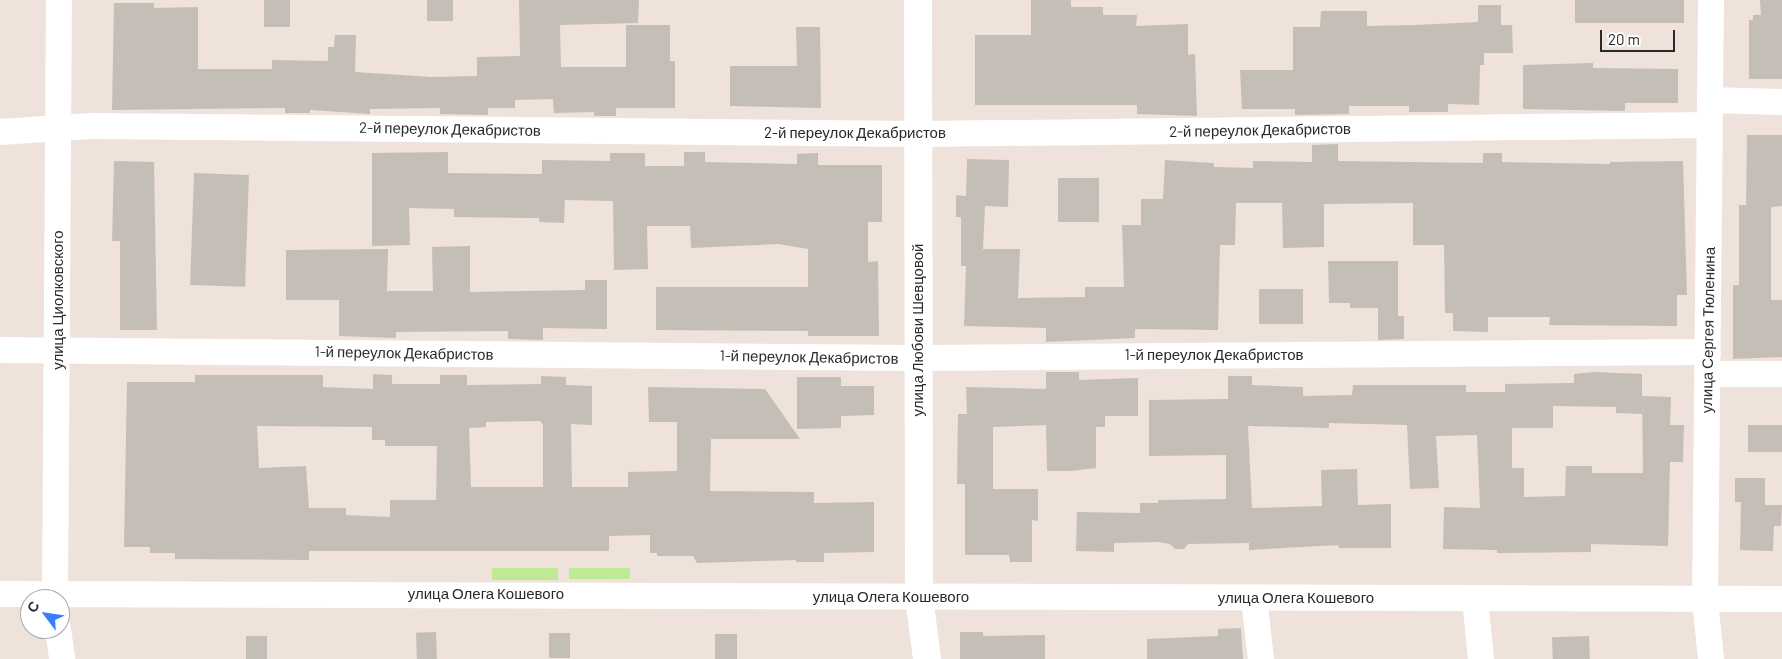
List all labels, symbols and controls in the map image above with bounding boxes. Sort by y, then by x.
scale bar [1602,20,1677,52]
text: 20 m [1608,30,1640,48]
street label: 2-й переулок Декабристов [359,118,541,140]
street label: 2-й переулок Декабристов [1169,119,1351,141]
street label: 2-й переулок Декабристов [764,124,946,142]
street label: улица Циолковского [49,230,67,370]
street label: улица Любови Шевцовой [909,244,927,416]
street label: улица Сергея Тюленина [1698,247,1718,413]
street label: 1-й переулок Декабристов [314,342,494,364]
street label: 1-й переулок Декабристов [719,346,899,368]
street label: 1-й переулок Декабристов [1124,346,1304,364]
street label: улица Олега Кошевого [408,585,564,603]
street label: улица Олега Кошевого [813,588,969,606]
north arrow [20,589,70,639]
street label: улица Олега Кошевого [1218,589,1374,607]
text: С [23,598,42,615]

